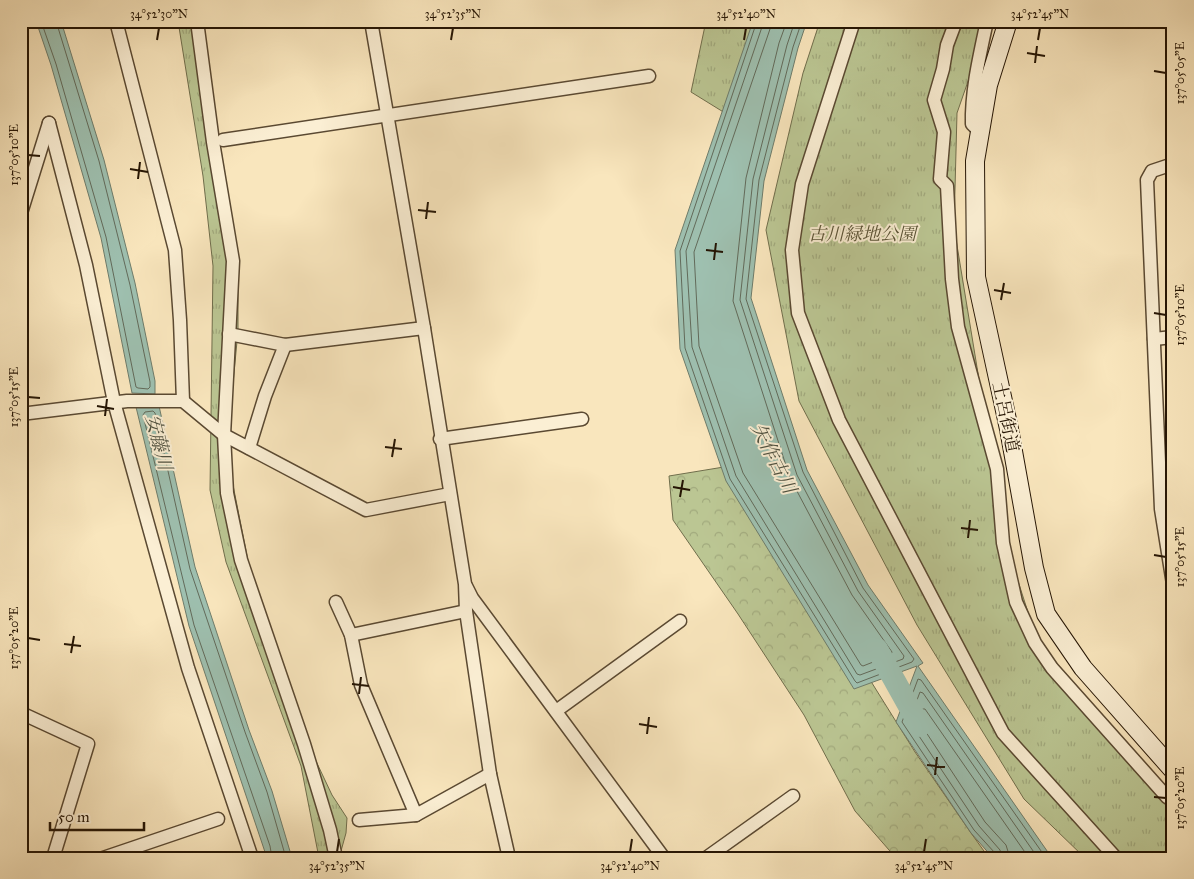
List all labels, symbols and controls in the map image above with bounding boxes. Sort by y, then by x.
text: 34°52'30"N [130,7,188,21]
text: 34°52'35"N [425,7,481,21]
text: 34°52'40"N [716,7,776,21]
text: 34°52'45"N [1011,7,1069,21]
text: 137°05'05"E [1173,41,1187,104]
text: 137°05'10"E [7,124,21,186]
park label: 古川緑地公園 [808,223,919,245]
text: 137°05'10"E [1173,284,1187,346]
text: 137°05'15"E [7,366,21,427]
street label: 土呂街道 [988,379,1024,455]
water label: 安藤川 [141,412,178,474]
water label: 矢作古川 [746,419,802,499]
text: 137°05'15"E [1173,526,1187,587]
text: 137°05'20"E [7,606,21,669]
text: 137°05'20"E [1173,766,1187,829]
scale bar [50,799,144,831]
text: 50 m [58,808,90,826]
text: 34°52'35"N [309,859,365,873]
text: 34°52'40"N [600,859,660,873]
text: 34°52'45"N [895,859,953,873]

